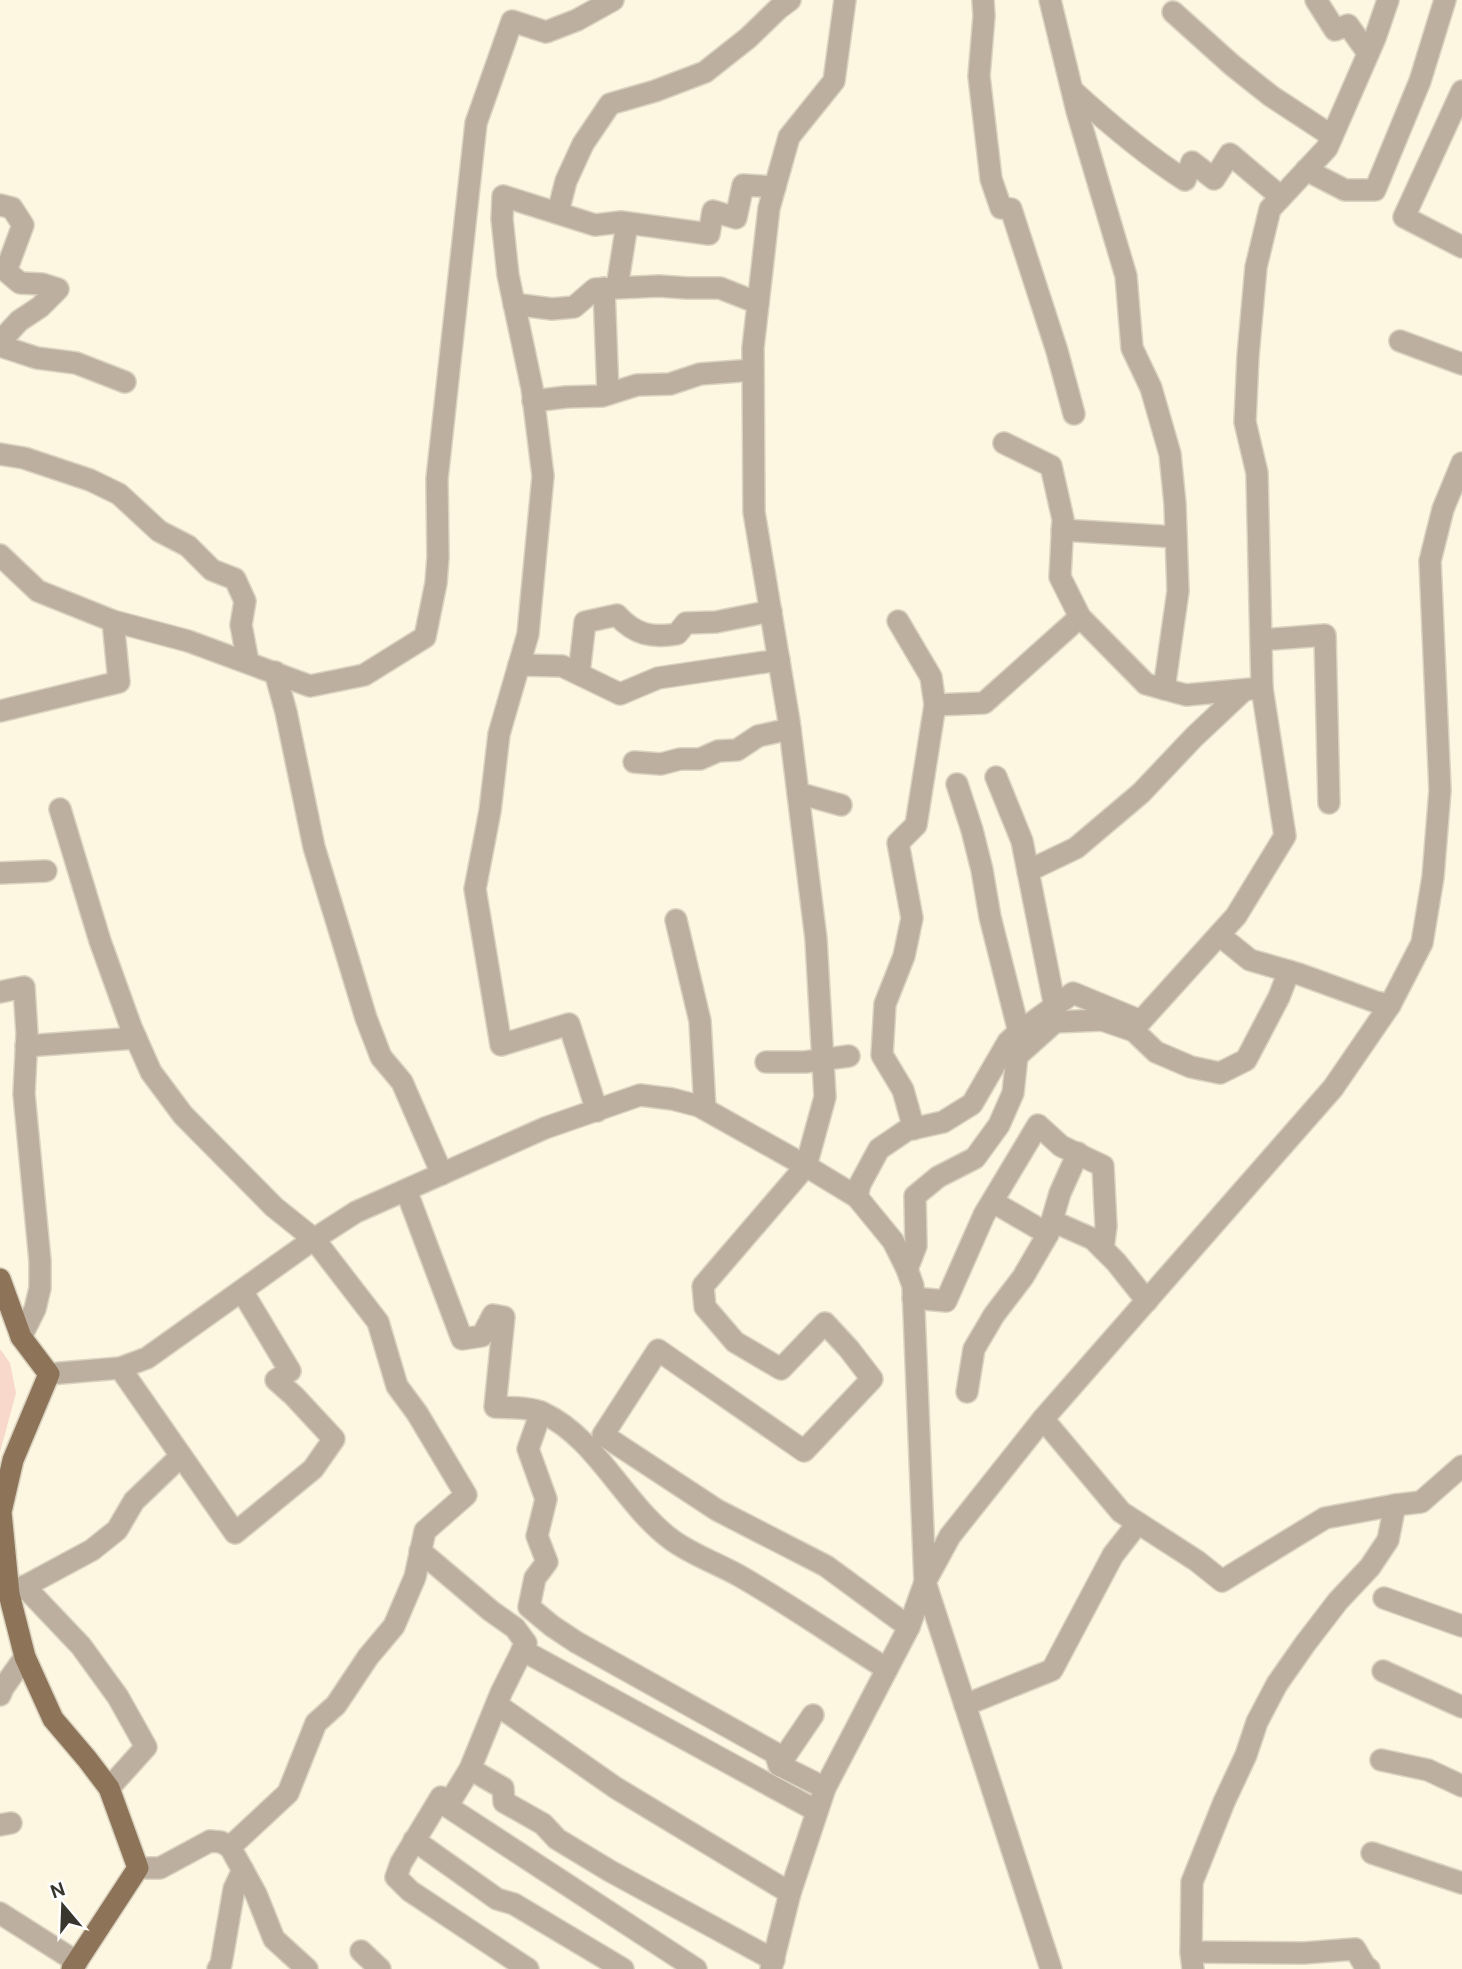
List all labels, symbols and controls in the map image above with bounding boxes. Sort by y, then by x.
north arrow [28,1871,98,1941]
text: N [47,1876,68,1904]

